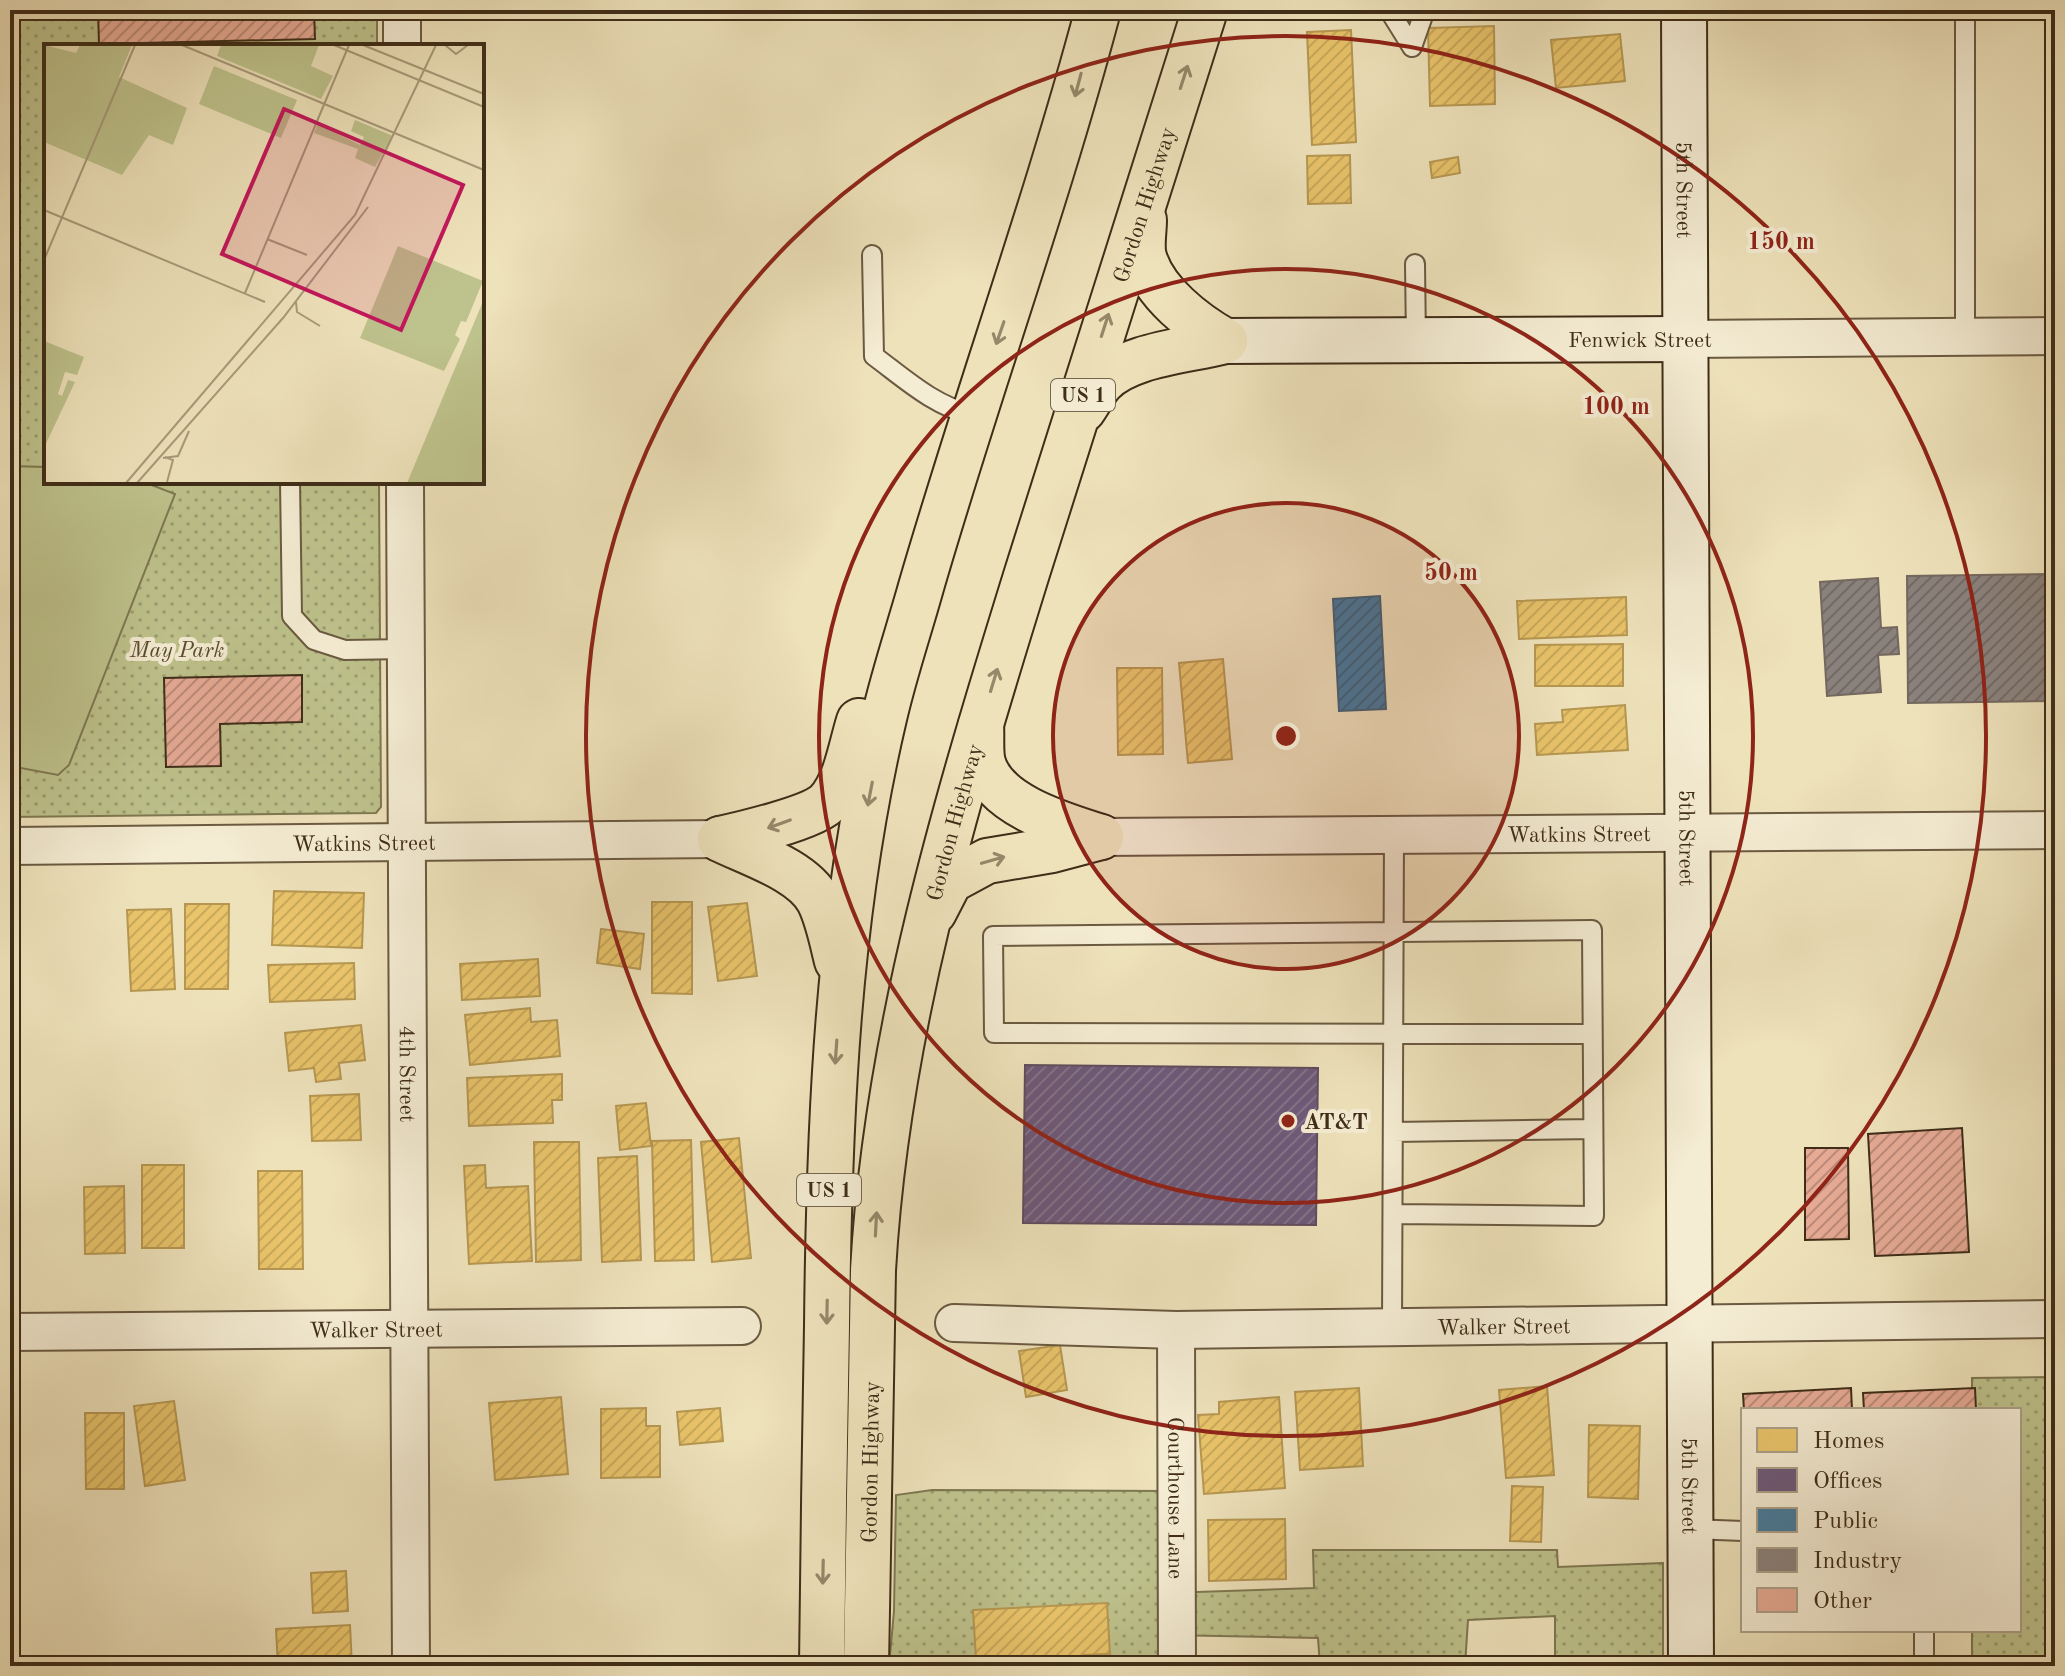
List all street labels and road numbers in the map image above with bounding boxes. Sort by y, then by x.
street label: Gordon Highway [1110,125,1180,286]
street label: 5th Street [1672,141,1694,239]
street label: Fenwick Street [1568,330,1712,352]
road number: US 1 [1051,379,1115,411]
street label: Gordon Highway [924,741,988,904]
street label: 5th Street [1674,789,1697,887]
street label: Watkins Street [1507,824,1651,847]
street label: Watkins Street [292,833,436,856]
street label: 4th Street [395,1025,417,1123]
road number: US 1 [797,1174,861,1206]
street label: Walker Street [1437,1316,1571,1340]
street label: Walker Street [309,1319,443,1343]
street label: Gordon Highway [859,1381,884,1543]
street label: Courthouse Lane [1163,1417,1186,1579]
street label: 5th Street [1677,1437,1699,1535]

